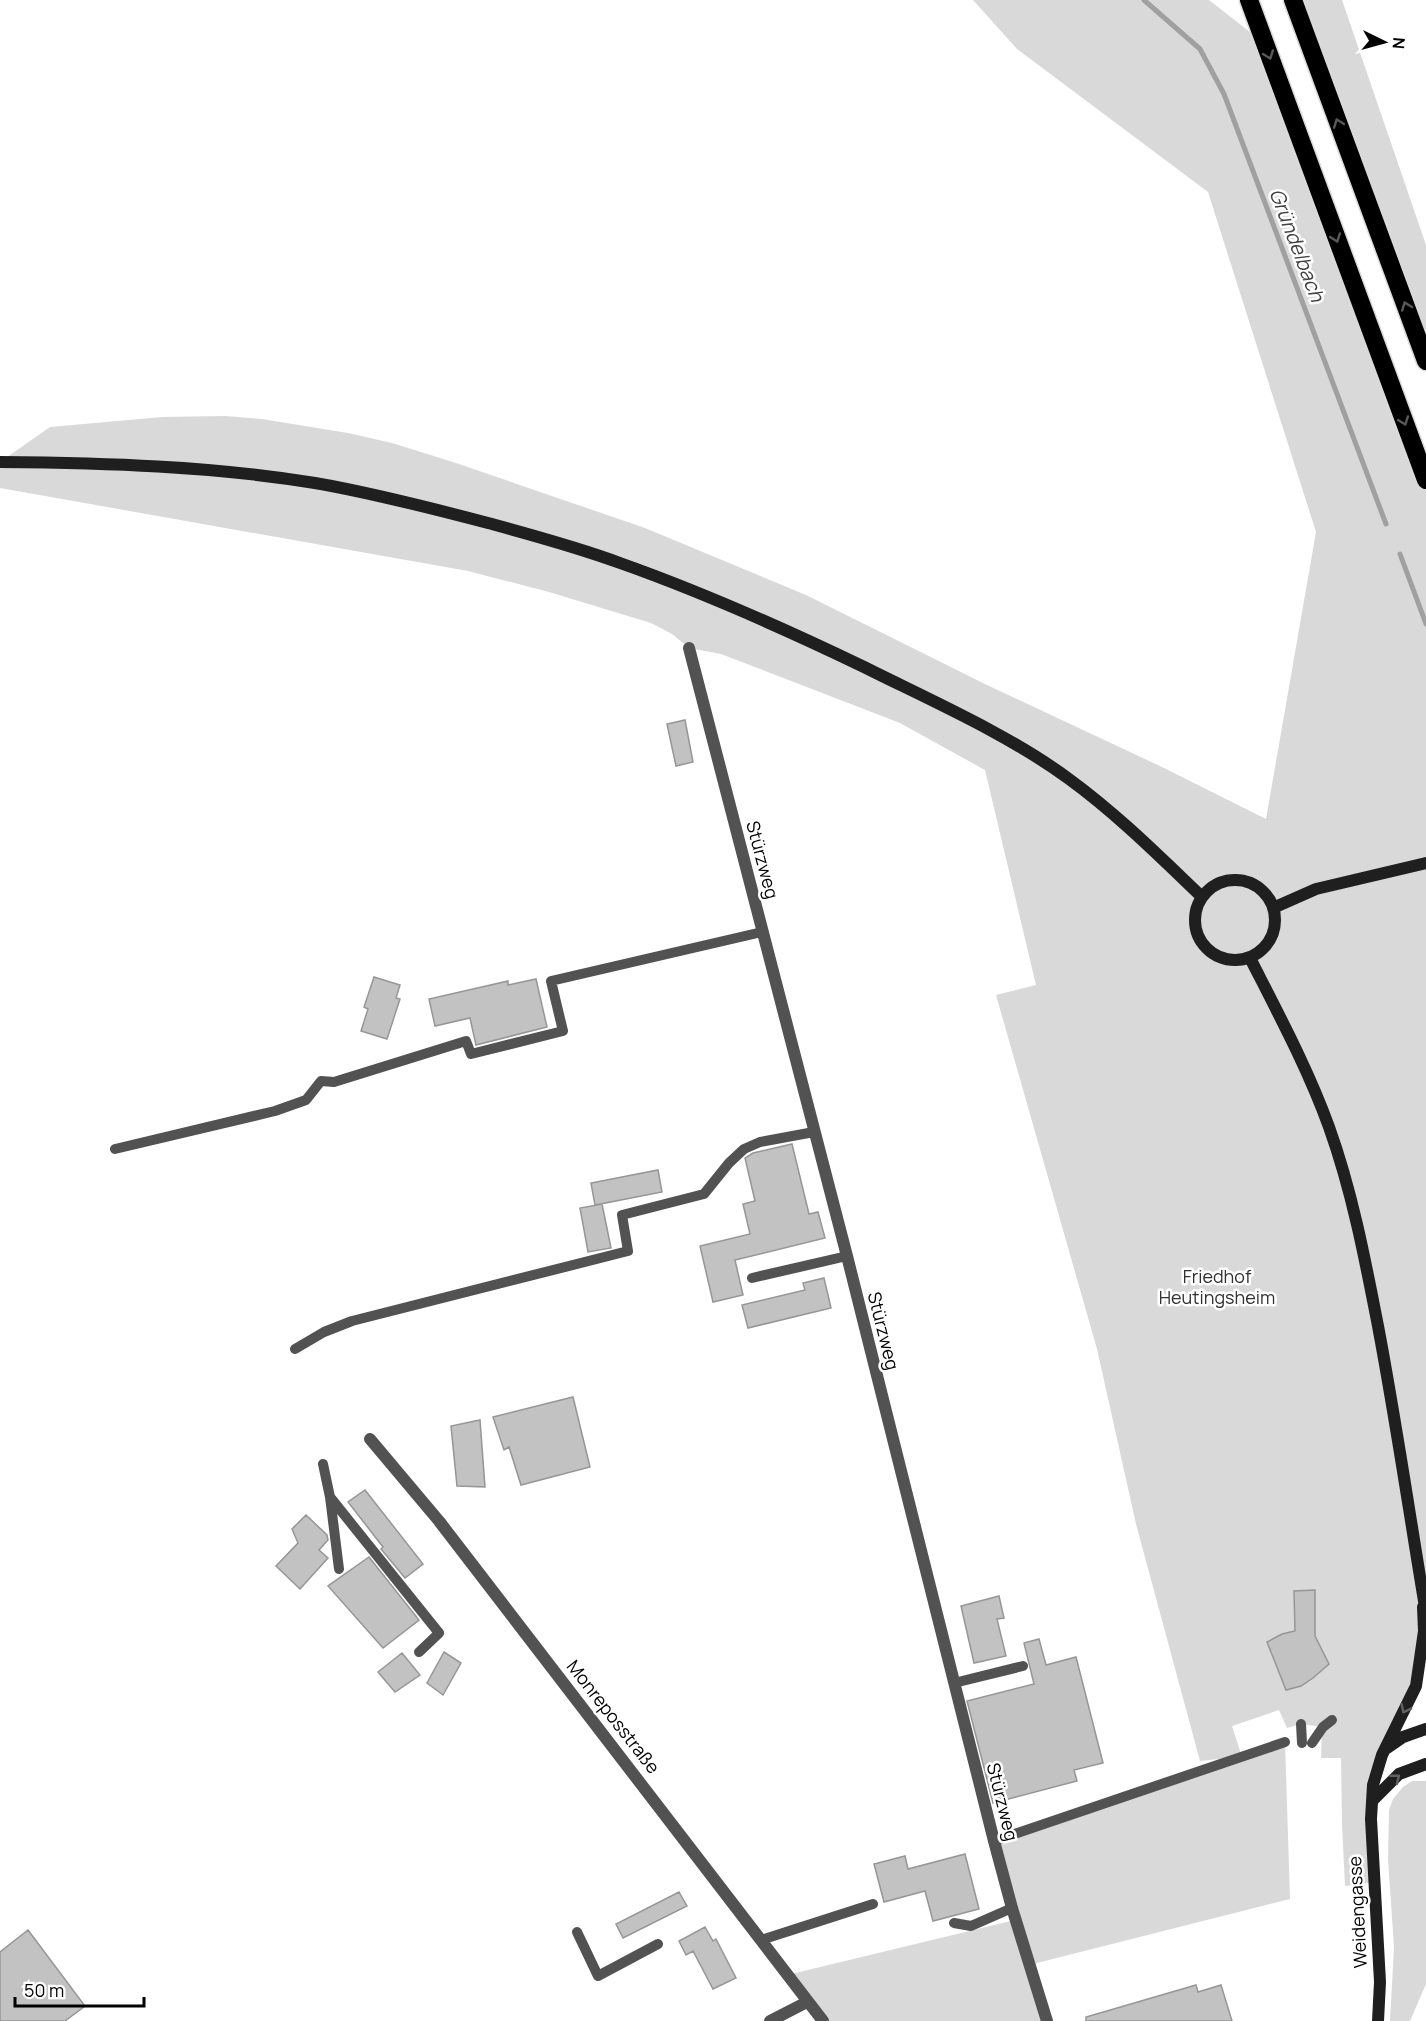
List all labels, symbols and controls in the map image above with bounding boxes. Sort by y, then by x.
north arrow [1354,12,1414,72]
text: N [1387,37,1410,50]
one-way arrow [1261,49,1274,60]
one-way arrow [1333,118,1346,129]
water label: Gründelbach [1264,184,1332,306]
one-way arrow [1329,232,1342,243]
one-way arrow [1400,301,1413,312]
one-way arrow [1397,415,1409,426]
street label: Stürzweg [741,818,785,901]
park label: Friedhof Heutingsheim [1159,1264,1275,1309]
street label: Stürzweg [863,1289,905,1372]
street label: Monreposstraße [562,1655,666,1778]
one-way arrow [1401,1703,1413,1714]
street label: Stürzweg [982,1760,1024,1843]
one-way arrow [1389,1774,1400,1785]
street label: Weidengasse [1342,1855,1372,1969]
scale bar [15,1970,144,2008]
text: 50 m [24,1978,64,2002]

